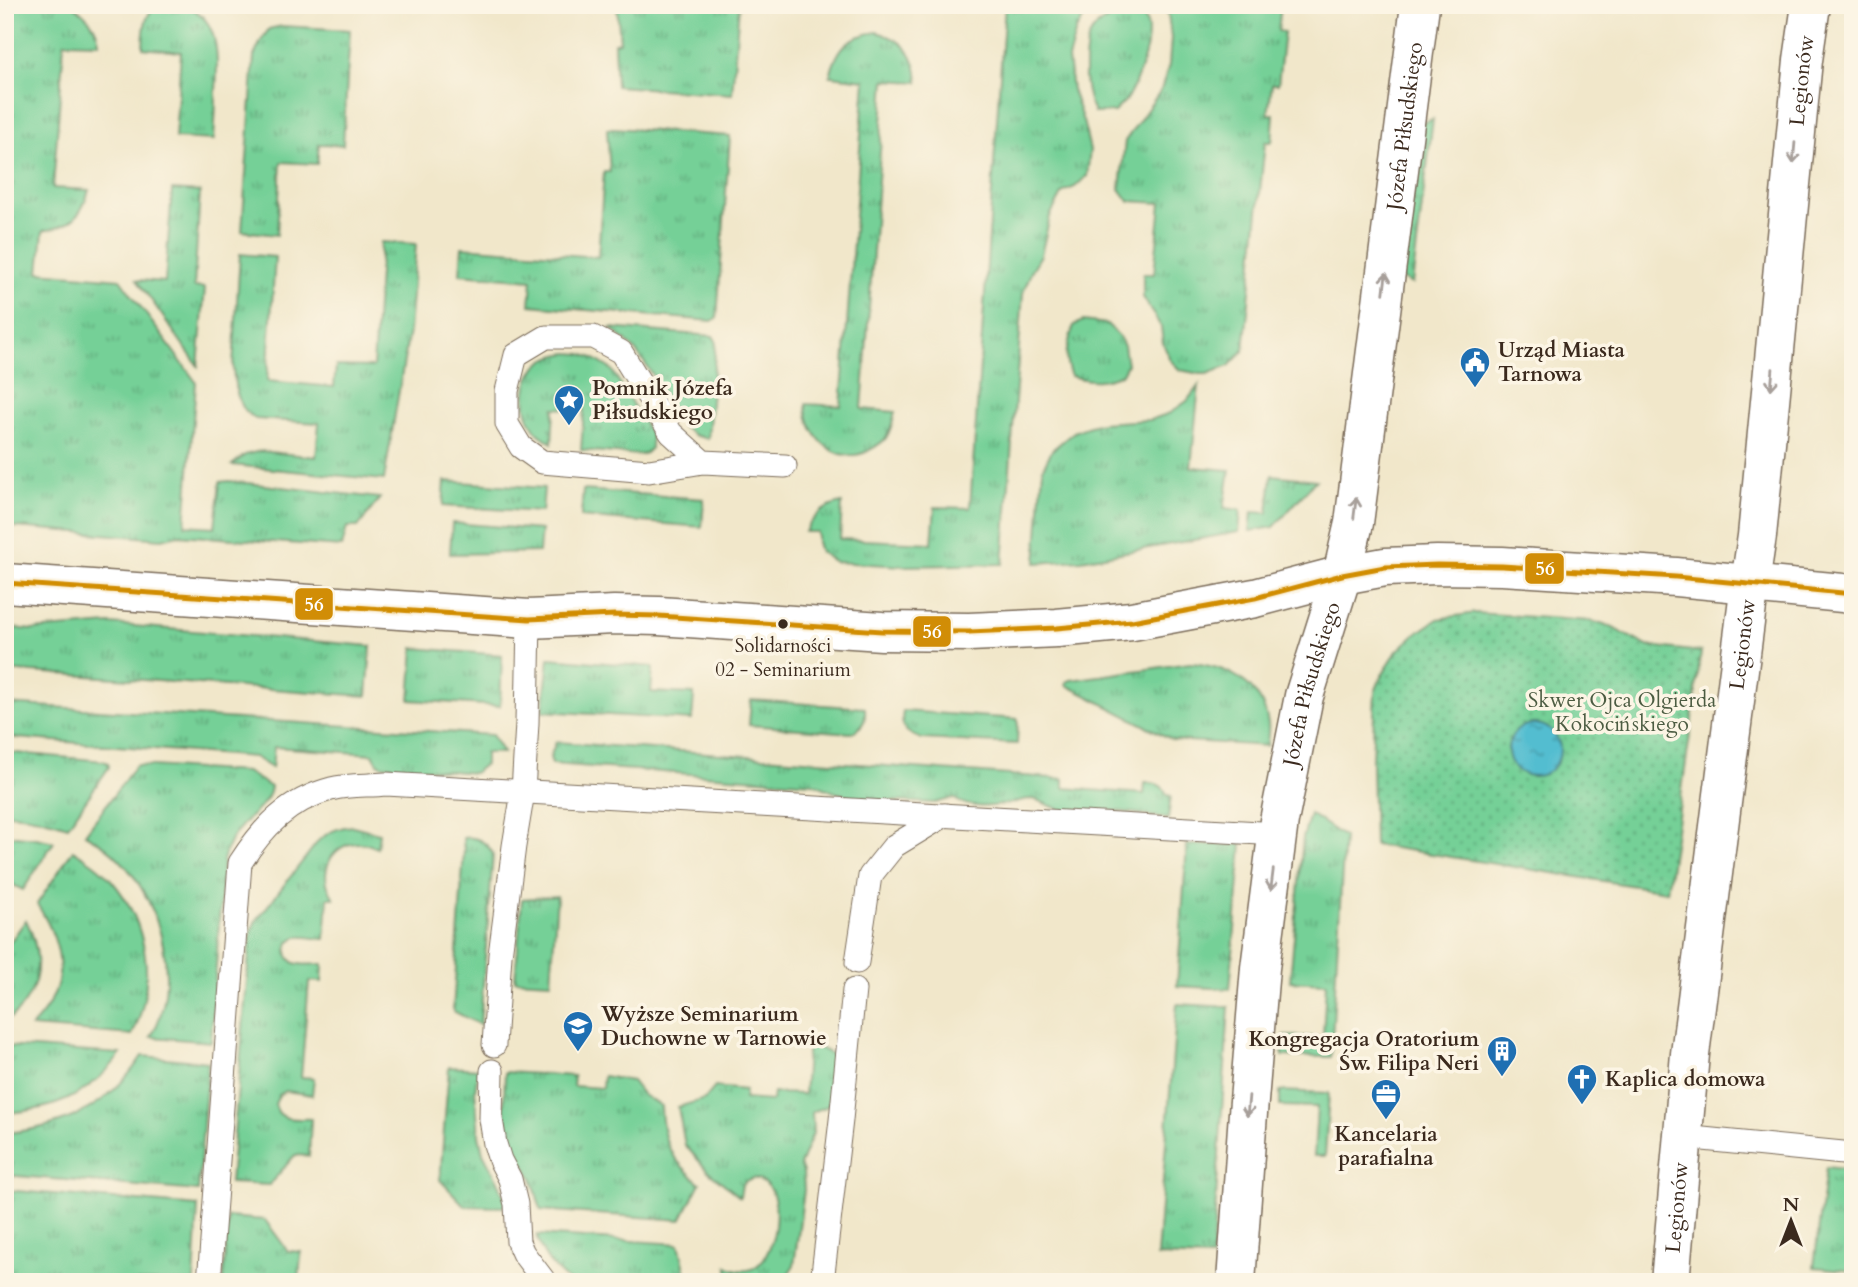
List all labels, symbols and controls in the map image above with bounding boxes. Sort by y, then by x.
street label: Legionów [1782,33,1821,127]
street label: Józefa Piłsudskiego [1379,40,1430,215]
one-way arrow [1787,141,1800,163]
one-way arrow [1378,272,1391,294]
place label: Urząd Miasta Tarnowa [1498,336,1626,389]
public building icon: Urząd Miasta Tarnowa [1458,345,1492,389]
one-way arrow [1765,367,1778,390]
place label: Pomnik Józefa Piłsudskiego [592,374,733,427]
place icon: Pomnik Józefa Piłsudskiego [552,383,586,427]
one-way arrow [1349,497,1362,520]
line badge: 56 [1524,552,1565,585]
text: 56 [1535,556,1555,582]
line badge: 56 [294,587,334,621]
text: 56 [304,592,324,618]
street label: Legionów [1722,597,1762,691]
street label: Józefa Piłsudskiego [1275,598,1347,772]
line badge: 56 [912,615,952,648]
marker: Solidarności 02 - Seminarium [776,617,790,631]
text: 56 [922,619,942,645]
place label: Solidarności 02 - Seminarium [715,633,852,683]
park label: Skwer Ojca Olgierda Kokocińskiego [1528,686,1716,739]
one-way arrow [1265,868,1278,890]
place label: Wyższe Seminarium Duchowne w Tarnowie [600,1000,827,1053]
school or university icon: Wyższe Seminarium Duchowne w Tarnowie [561,1009,595,1053]
place label: Kongregacja Oratorium Św. Filipa Neri [1249,1025,1480,1078]
building icon: Kongregacja Oratorium Św. Filipa Neri [1485,1034,1519,1078]
church icon: Kaplica domowa [1565,1062,1599,1106]
place label: Kaplica domowa [1605,1065,1766,1094]
office icon: Kancelaria parafialna [1369,1077,1403,1121]
one-way arrow [1241,1094,1254,1117]
place label: Kancelaria parafialna [1334,1120,1438,1173]
street label: Legionów [1658,1160,1695,1254]
north arrow [1756,1186,1826,1256]
text: N [1783,1192,1800,1218]

